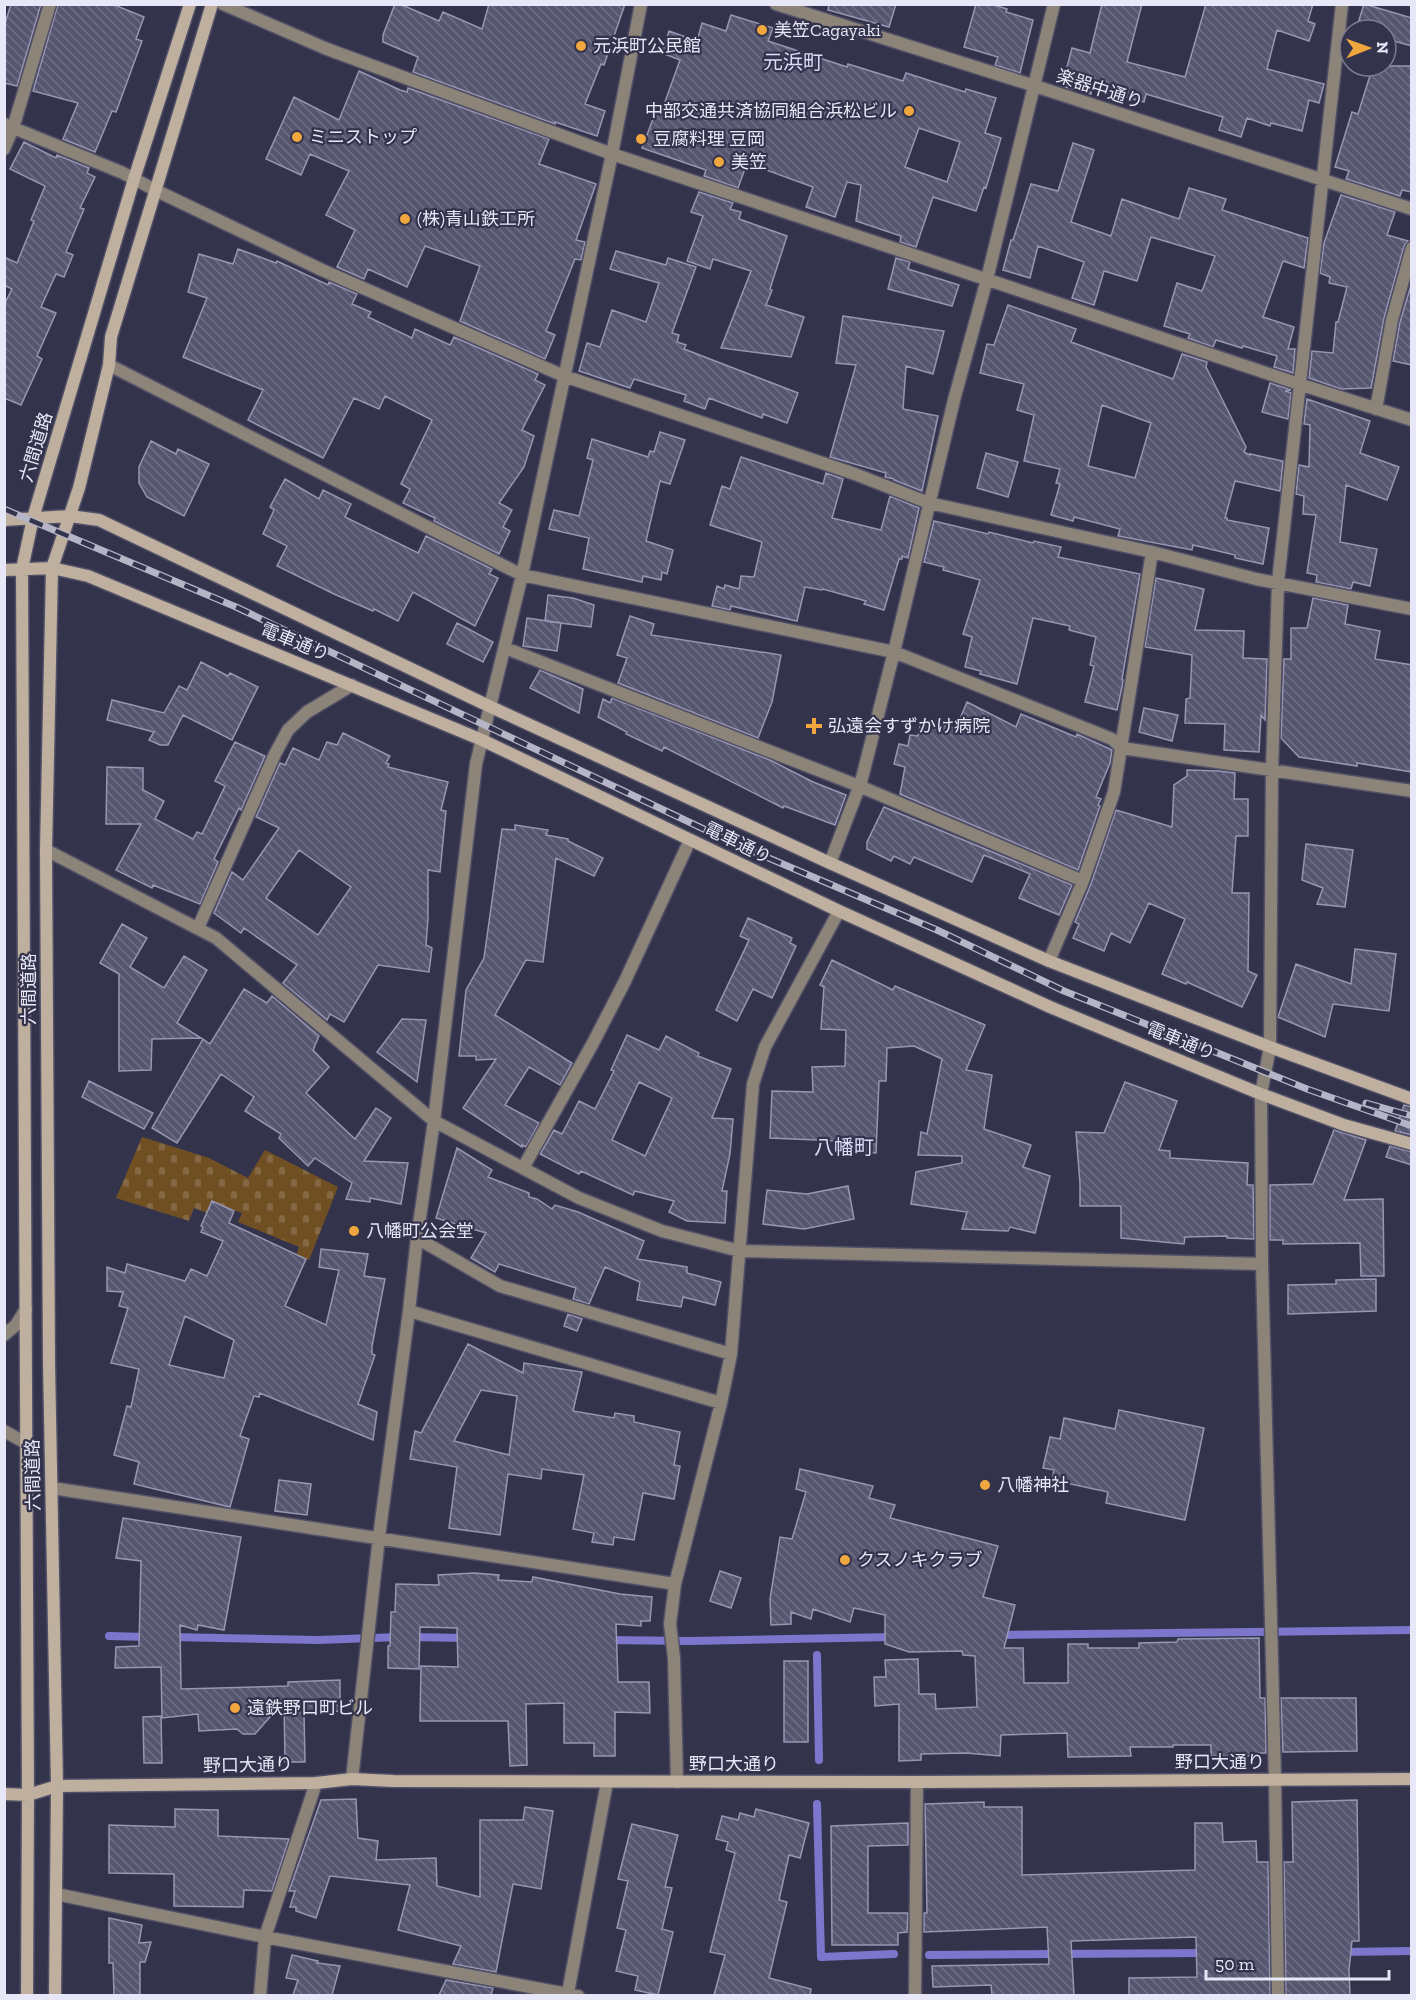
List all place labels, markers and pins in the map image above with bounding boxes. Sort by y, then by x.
place label: 美笠Cagayaki [774,19,881,41]
marker: 美笠Cagayaki [755,23,769,37]
place label: 元浜町公民館 [593,35,701,57]
marker: 元浜町公民館 [574,39,588,53]
place label: 中部交通共済協同組合浜松ビル [645,100,897,122]
marker: 中部交通共済協同組合浜松ビル [902,104,916,118]
place label: ミニストップ [309,126,417,148]
place label: 豆腐料理 豆岡 [653,128,765,150]
marker: ミニストップ [290,130,304,144]
marker: 豆腐料理 豆岡 [634,132,648,146]
place label: 美笠 [731,151,767,173]
marker: 美笠 [712,155,726,169]
place label: (株)青山鉄工所 [417,208,535,230]
marker: (株)青山鉄工所 [398,212,412,226]
place label: 弘遠会すずかけ病院 [828,715,990,737]
marker: 弘遠会すずかけ病院 [805,717,823,735]
place label: 八幡町公会堂 [366,1220,474,1242]
marker: 八幡町公会堂 [347,1224,361,1238]
place label: 八幡神社 [997,1474,1069,1496]
marker: 八幡神社 [978,1478,992,1492]
place label: クスノキクラブ [857,1549,982,1571]
marker: クスノキクラブ [838,1553,852,1567]
place label: 遠鉄野口町ビル [247,1697,373,1719]
marker: 遠鉄野口町ビル [228,1701,242,1715]

